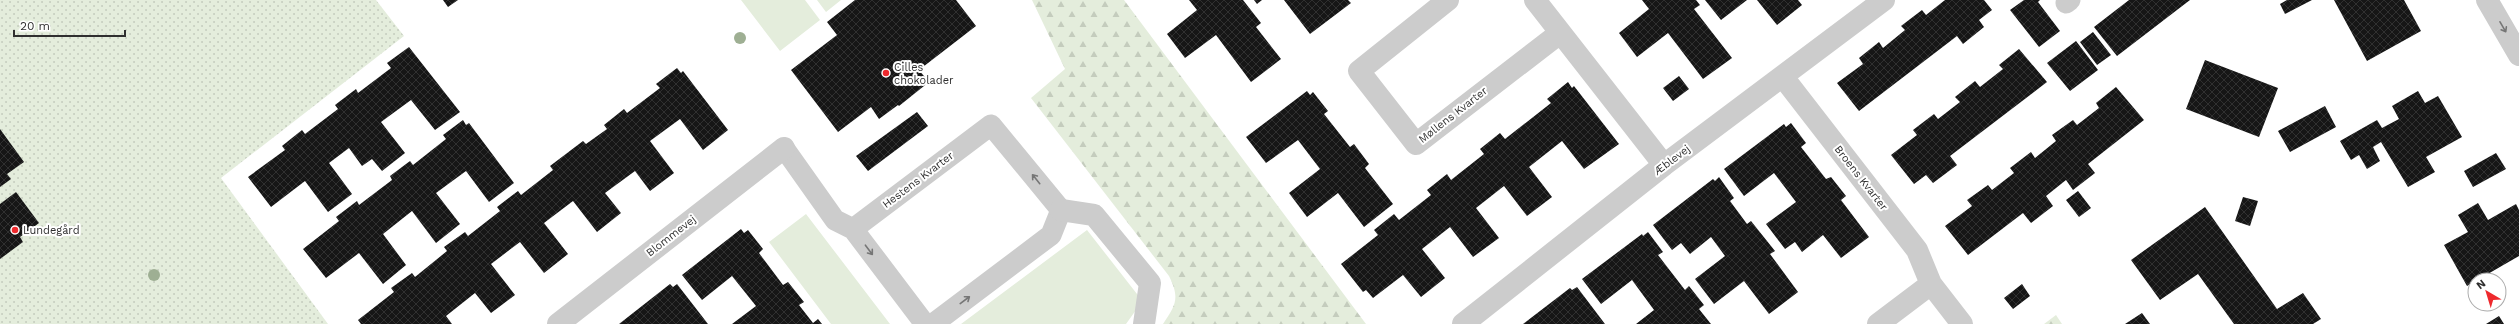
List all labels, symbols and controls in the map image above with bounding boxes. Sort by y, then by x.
scale bar [14,12,125,38]
text: 20 m [20,19,50,33]
one-way arrow [2500,21,2508,33]
place label: Cilles chokolader [894,61,954,87]
marker: Cilles chokolader [881,68,891,78]
street label: Møllens Kvarter [1416,84,1490,146]
street label: Æblevej [1651,142,1693,178]
street label: Broens Kvarter [1832,143,1891,213]
street label: Hestens Kvarter [880,149,956,211]
one-way arrow [1032,174,1040,185]
street label: Blommevej [644,213,698,259]
place label: Lundegård [23,224,80,237]
marker: Lundegård [10,225,20,235]
one-way arrow [864,244,873,255]
north arrow [2467,272,2507,312]
text: N [2474,277,2488,292]
one-way arrow [959,296,970,305]

